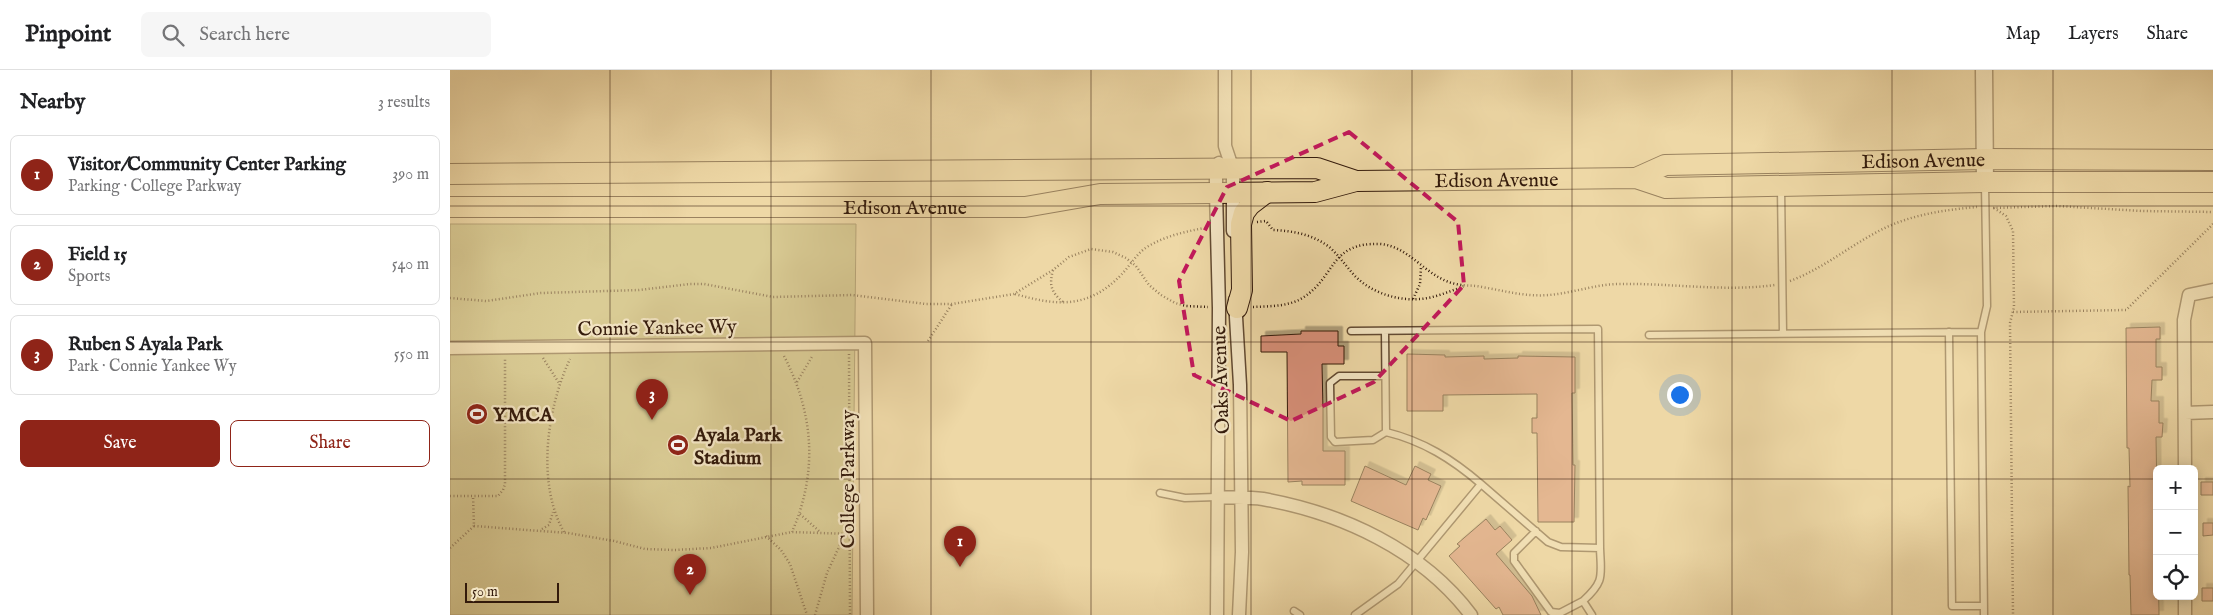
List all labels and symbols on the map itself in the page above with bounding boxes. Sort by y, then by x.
street label: Edison Avenue [1861,148,1985,175]
street label: Edison Avenue [1434,168,1558,194]
street label: Edison Avenue [843,196,967,221]
street label: Connie Yankee Wy [577,315,737,342]
street label: Oaks Avenue [1207,325,1236,435]
pin: 3 [636,379,668,420]
your location [1667,382,1693,408]
sports icon: YMCA [465,402,489,426]
place label: YMCA [493,403,555,428]
street label: College Parkway [836,409,861,548]
place label: Ayala Park Stadium [693,423,783,471]
sports icon: Ayala Park Stadium [666,433,690,457]
pin: 1 [944,526,976,567]
pin: 2 [674,554,706,595]
scale bar [465,580,559,603]

